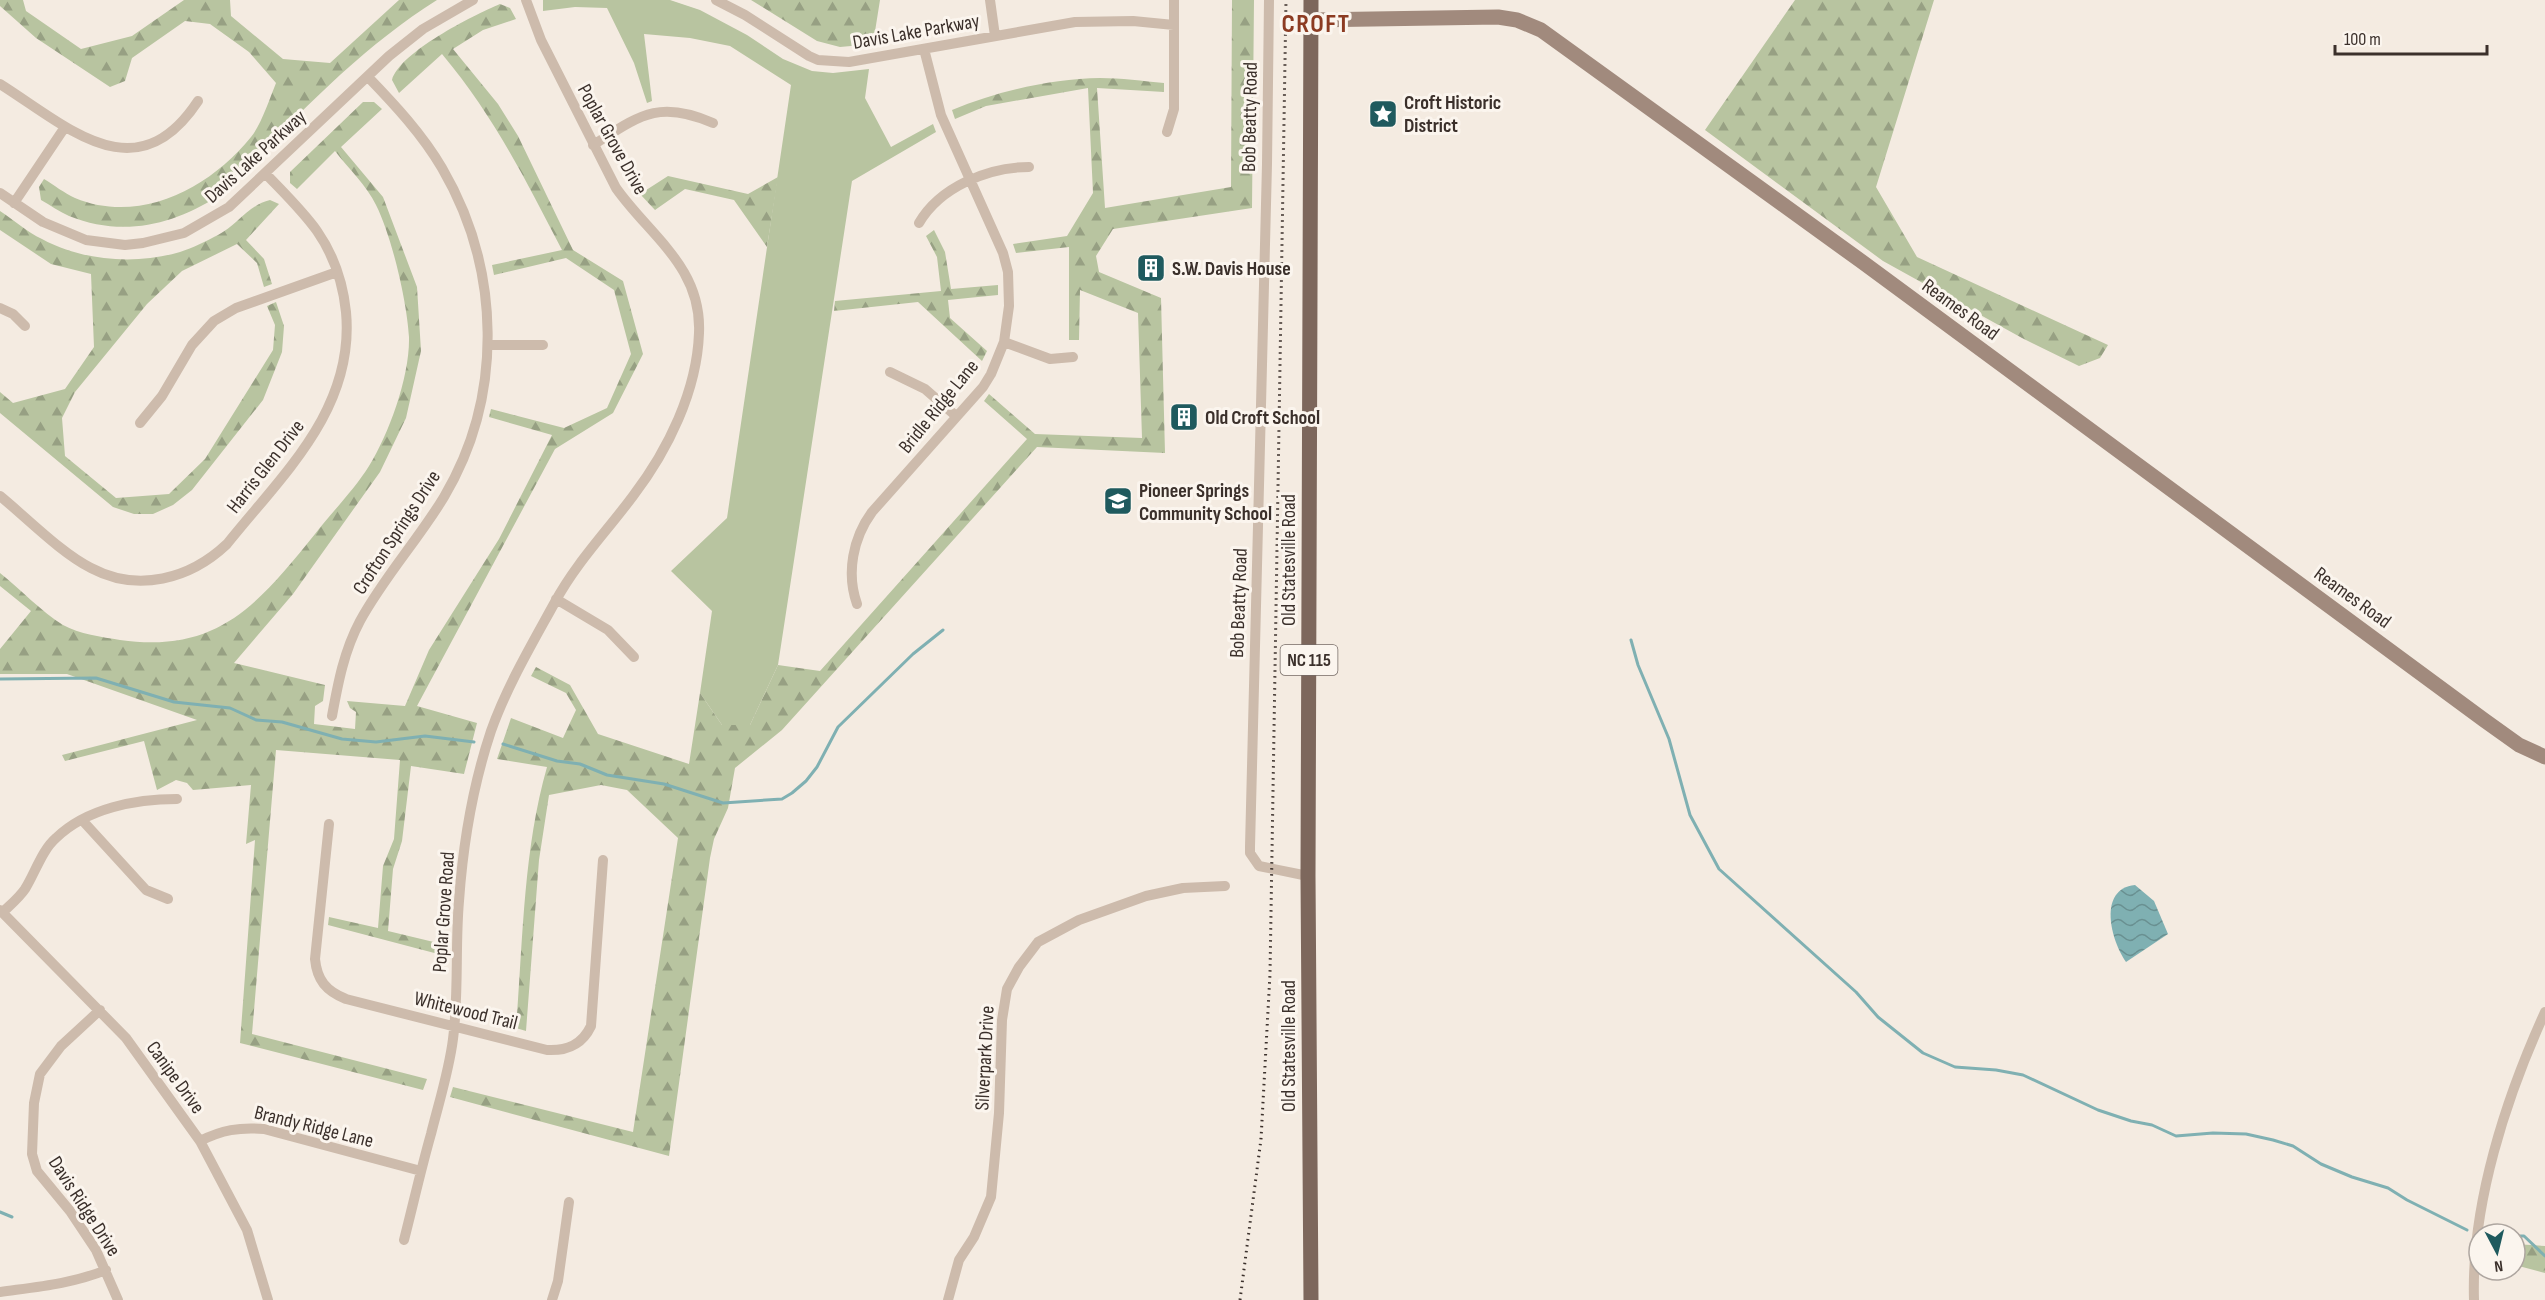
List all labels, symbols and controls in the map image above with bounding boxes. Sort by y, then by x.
street label: Davis Lake Parkway [851,9,982,55]
district label: CROFT [1281,9,1351,40]
scale bar [2335,18,2486,56]
text: 100 m [2344,29,2381,50]
street label: Bob Beatty Road [1237,62,1263,172]
street label: Poplar Grove Drive [572,80,652,199]
place label: Croft Historic District [1404,91,1501,138]
place icon: Croft Historic District [1367,98,1399,130]
street label: Davis Lake Parkway [200,105,312,209]
building icon: S.W. Davis House [1135,252,1167,284]
place label: S.W. Davis House [1172,257,1291,281]
street label: Reames Road [1917,274,2004,346]
street label: Bridle Ridge Lane [894,355,984,458]
building icon: Old Croft School [1168,401,1200,433]
place label: Old Croft School [1205,406,1320,430]
street label: Harris Glen Drive [222,415,310,518]
street label: Crofton Springs Drive [348,466,446,599]
place label: Pioneer Springs Community School [1139,479,1272,526]
school or university icon: Pioneer Springs Community School [1102,485,1134,517]
street label: Old Statesville Road [1277,494,1301,626]
street label: Bob Beatty Road [1225,548,1253,658]
street label: Reames Road [2309,562,2396,634]
road number: NC 115 [1280,645,1338,675]
street label: Poplar Grove Road [428,851,460,973]
street label: Old Statesville Road [1277,980,1301,1112]
street label: Whitewood Trail [412,987,520,1035]
street label: Silverpark Drive [970,1005,1000,1111]
street label: Canipe Drive [141,1037,210,1119]
street label: Brandy Ridge Lane [252,1101,376,1153]
street label: Davis Ridge Drive [43,1152,125,1261]
north arrow [2467,1222,2527,1282]
text: N [2493,1255,2504,1275]

